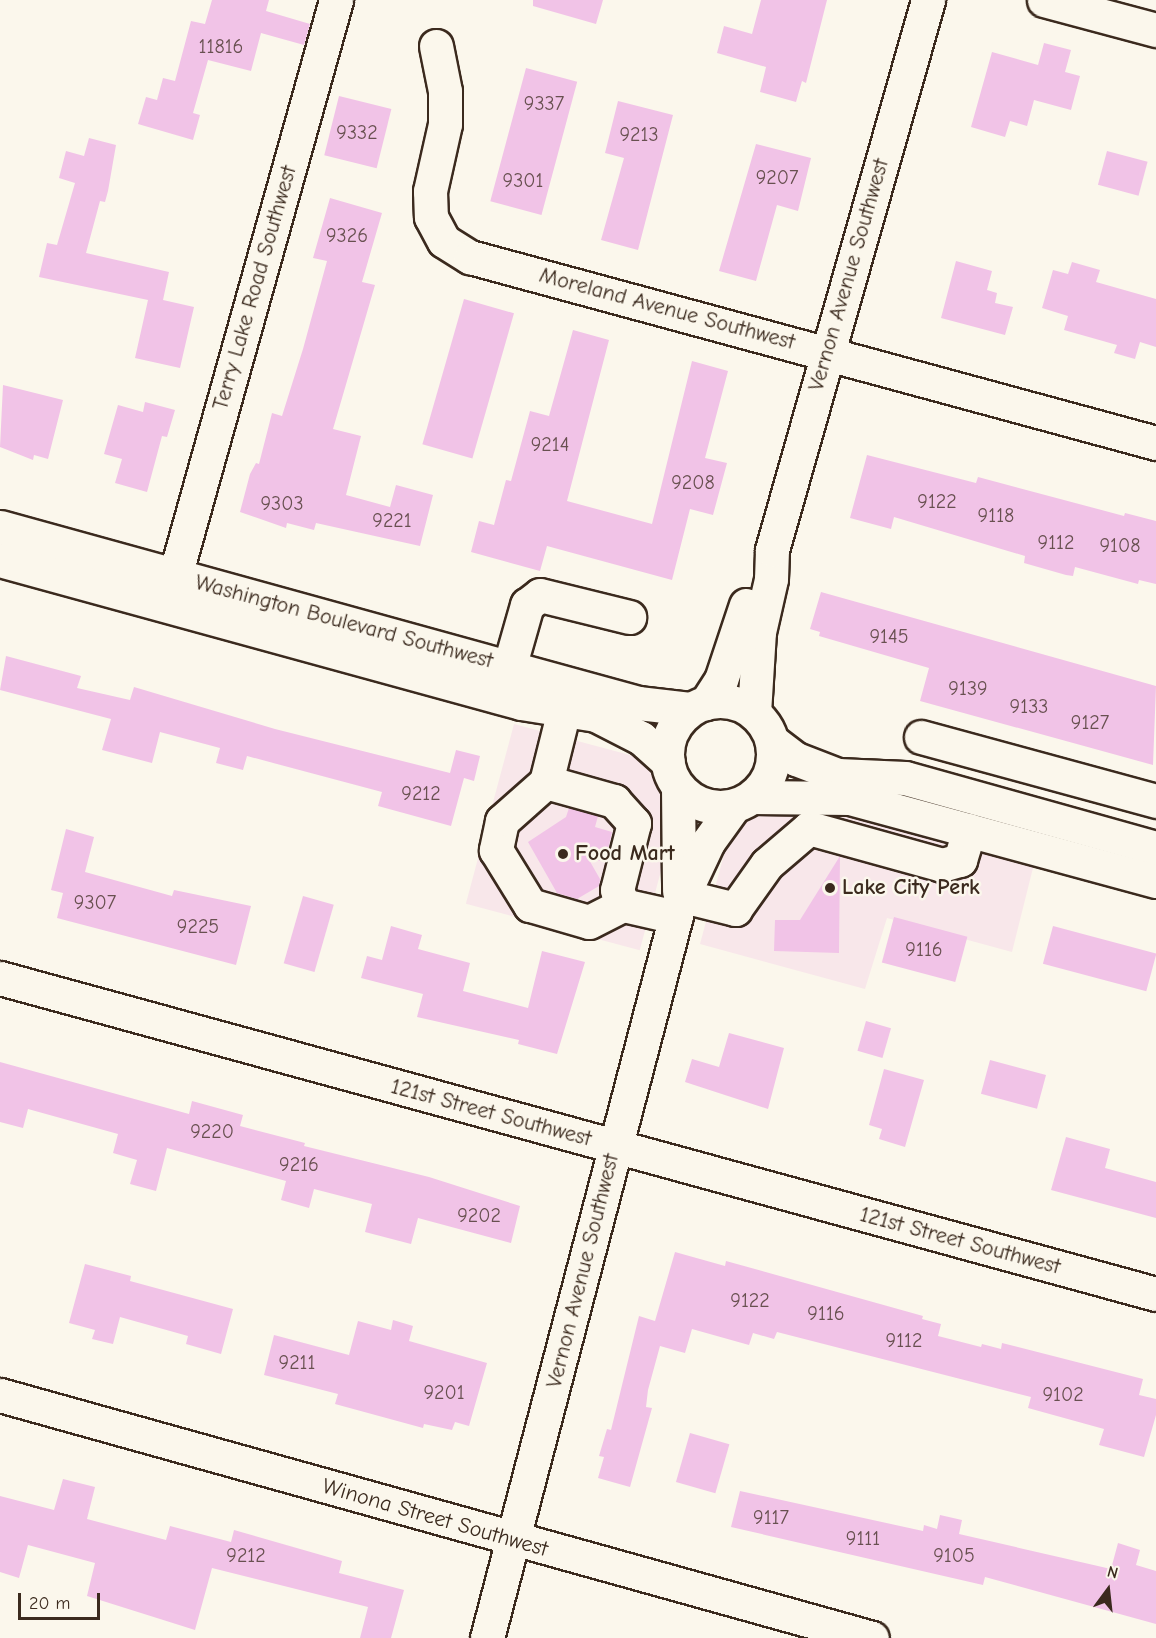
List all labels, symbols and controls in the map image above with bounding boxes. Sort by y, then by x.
house number: 11816 [199,34,243,58]
house number: 9337 [524,91,564,115]
house number: 9332 [336,120,378,144]
house number: 9213 [619,122,659,146]
street label: Vernon Avenue Southwest [803,156,895,394]
street label: Terry Lake Road Southwest [207,163,303,413]
house number: 9207 [756,165,798,189]
house number: 9301 [503,168,543,192]
house number: 9326 [326,223,368,247]
street label: Moreland Avenue Southwest [536,262,798,356]
house number: 9214 [531,432,569,456]
house number: 9208 [671,470,715,494]
house number: 9122 [917,489,957,513]
house number: 9303 [260,491,304,515]
house number: 9118 [978,503,1014,527]
house number: 9221 [372,508,412,532]
house number: 9112 [1038,530,1074,554]
house number: 9108 [1099,533,1141,557]
street label: Washington Boulevard Southwest [192,569,496,675]
house number: 9145 [869,624,909,648]
house number: 9139 [948,676,988,700]
house number: 9133 [1010,694,1048,718]
house number: 9127 [1071,710,1109,734]
house number: 9212 [401,781,441,805]
place label: Food Mart [575,841,675,867]
marker: Food Mart [556,847,570,861]
place label: Lake City Perk [842,875,980,901]
marker: Lake City Perk [823,881,837,895]
house number: 9307 [74,890,116,914]
house number: 9225 [177,914,219,938]
house number: 9116 [905,937,943,961]
street label: 121st Street Southwest [388,1074,594,1152]
house number: 9220 [190,1119,234,1143]
street label: Vernon Avenue Southwest [541,1151,625,1391]
house number: 9216 [279,1152,319,1176]
street label: 121st Street Southwest [857,1202,1063,1280]
house number: 9202 [457,1203,501,1227]
house number: 9122 [730,1288,770,1312]
house number: 9116 [807,1301,845,1325]
house number: 9112 [886,1328,922,1352]
house number: 9211 [279,1350,315,1374]
house number: 9201 [423,1380,465,1404]
house number: 9102 [1042,1382,1084,1406]
street label: Winona Street Southwest [319,1473,551,1563]
house number: 9117 [753,1505,789,1529]
house number: 9111 [846,1526,880,1550]
house number: 9212 [226,1543,266,1567]
house number: 9105 [933,1543,975,1567]
north arrow [1078,1560,1138,1620]
text: N [1105,1563,1120,1583]
scale bar [21,1581,104,1619]
text: 20 m [29,1593,70,1614]

